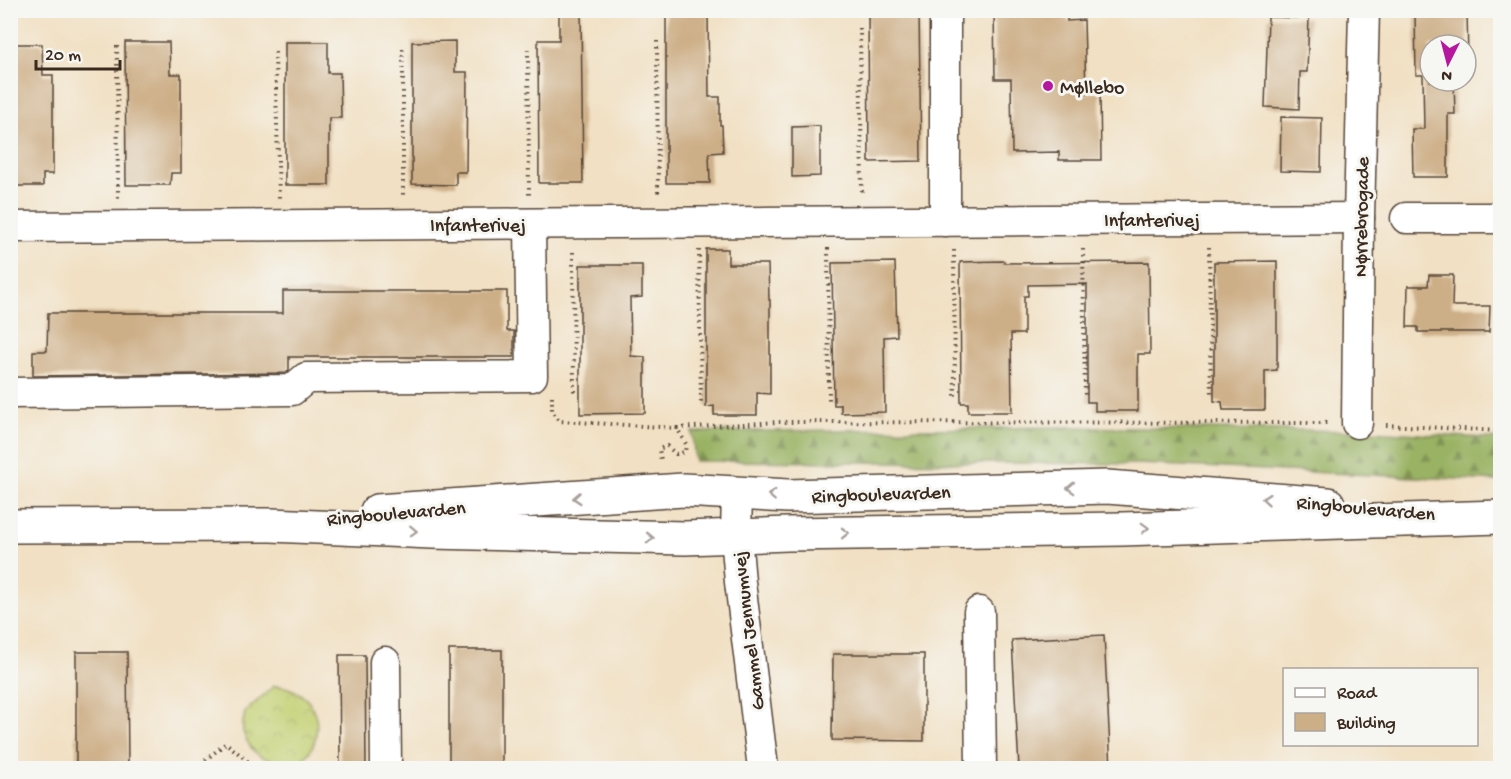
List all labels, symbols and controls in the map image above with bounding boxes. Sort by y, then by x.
scale bar [36,33,120,71]
north arrow [1418,33,1478,93]
text: 20 m [45,46,81,67]
text: N [1440,64,1453,84]
place label: Møllebo [1060,78,1124,101]
marker: Møllebo [1041,79,1055,93]
street label: Nørrebrogade [1351,156,1376,277]
street label: Infanterivej [1104,211,1200,234]
street label: Infanterivej [430,216,526,239]
one-way arrow [1067,481,1076,494]
street label: Ringboulevarden [811,483,952,510]
one-way arrow [767,489,776,502]
one-way arrow [572,491,581,504]
one-way arrow [1261,493,1270,506]
street label: Ringboulevarden [1295,493,1437,528]
street label: Ringboulevarden [326,498,467,533]
one-way arrow [1141,522,1150,534]
one-way arrow [409,525,418,538]
one-way arrow [841,527,850,539]
one-way arrow [646,531,655,544]
street label: Gammel Jennumvej [729,550,772,711]
legend [1283,668,1478,746]
text: Road [1337,684,1378,705]
text: Building [1336,714,1396,735]

